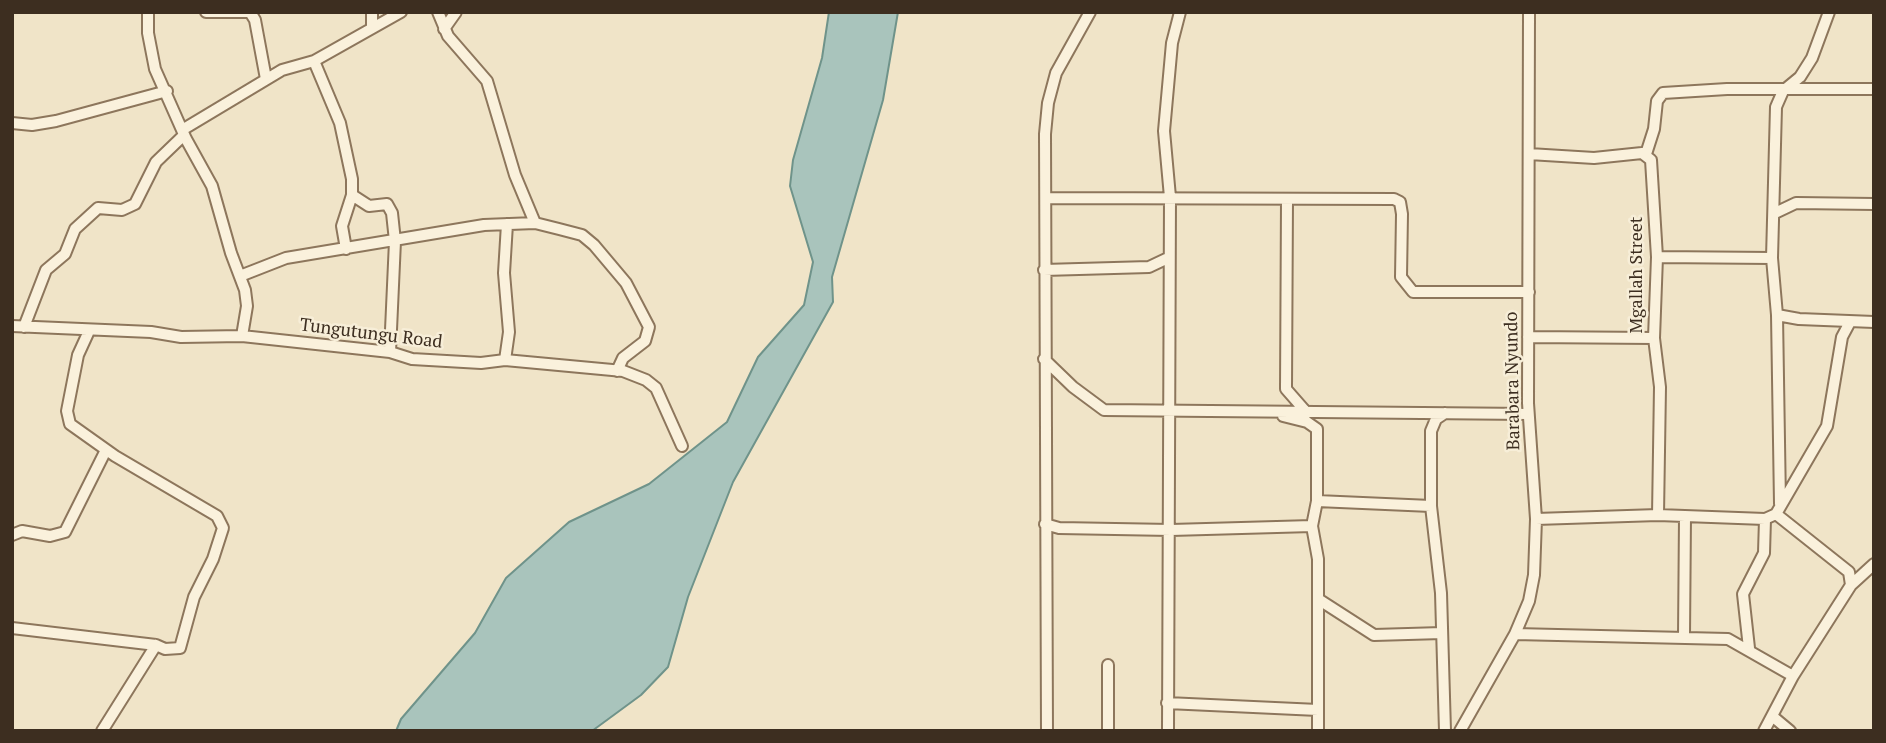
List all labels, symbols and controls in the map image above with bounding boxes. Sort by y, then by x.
street label: Mgallah Street [1626,216,1648,334]
street label: Barabara Nyundo [1501,311,1525,451]
street label: Tungutungu Road [298,315,444,353]

